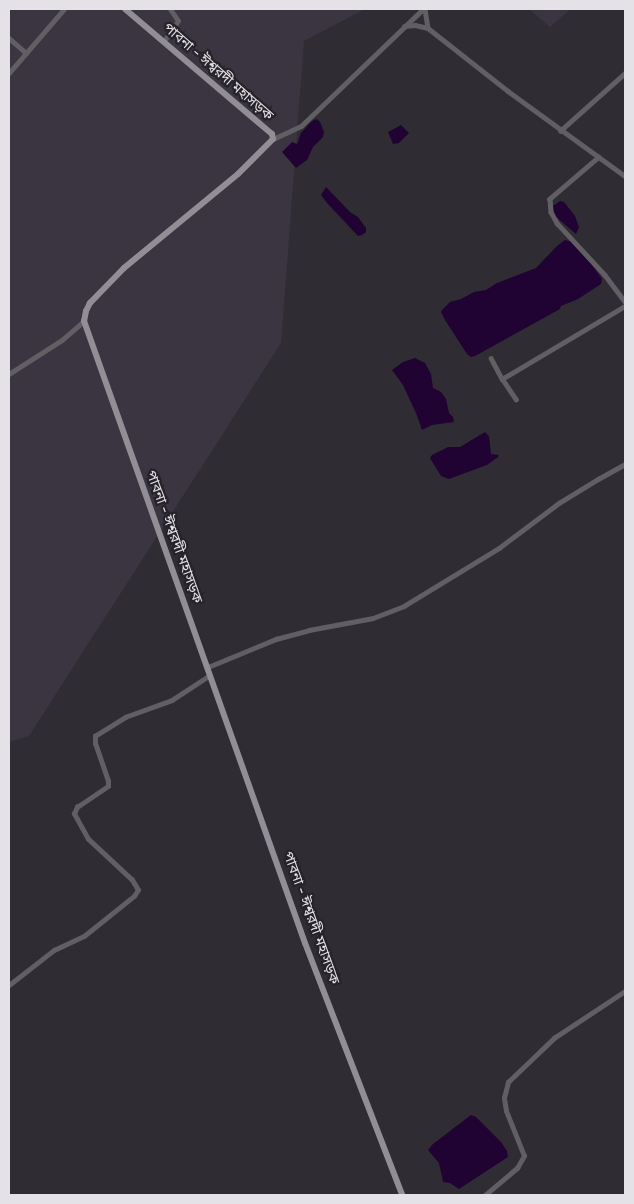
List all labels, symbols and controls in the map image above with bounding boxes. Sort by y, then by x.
street label: পাবনা - ঈশ্বরদী মহাসড়ক [160,20,276,124]
street label: পাবনা - ঈশ্বরদী মহাসড়ক [142,468,206,606]
street label: পাবনা - ঈশ্বরদী মহাসড়ক [279,849,343,987]

